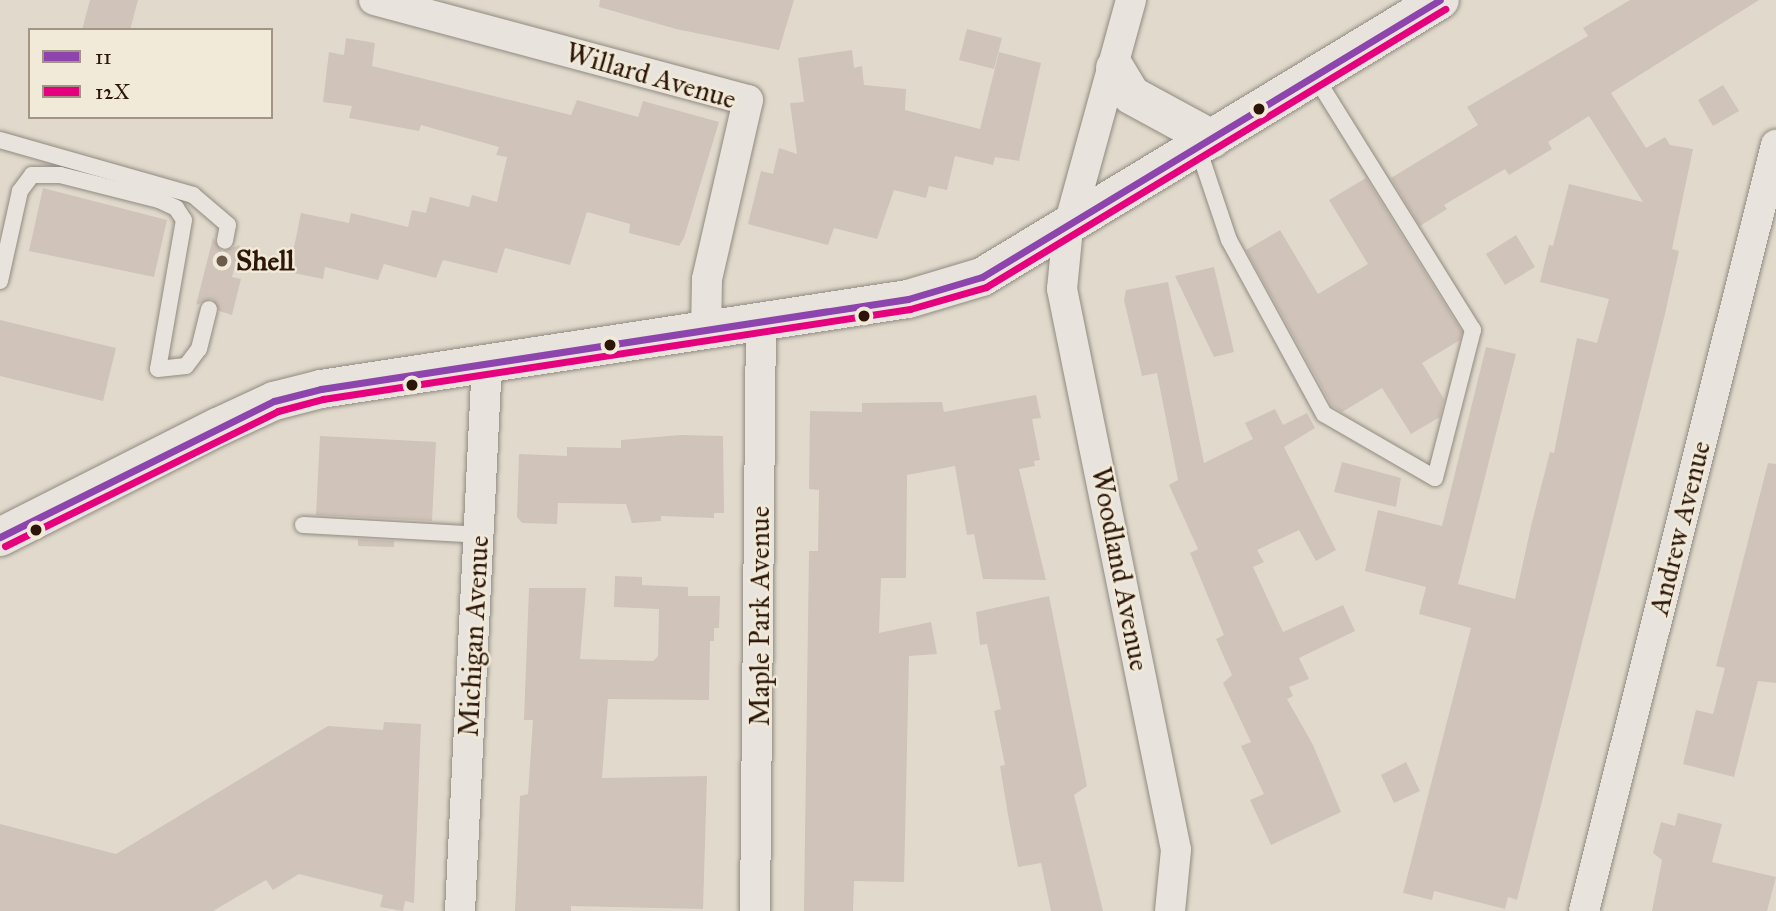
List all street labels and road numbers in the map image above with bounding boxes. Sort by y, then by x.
street label: Willard Avenue [562,36,740,116]
street label: Andrew Avenue [1642,437,1718,619]
street label: Woodland Avenue [1084,464,1156,674]
street label: Maple Park Avenue [743,506,777,726]
street label: Michigan Avenue [452,534,496,738]

